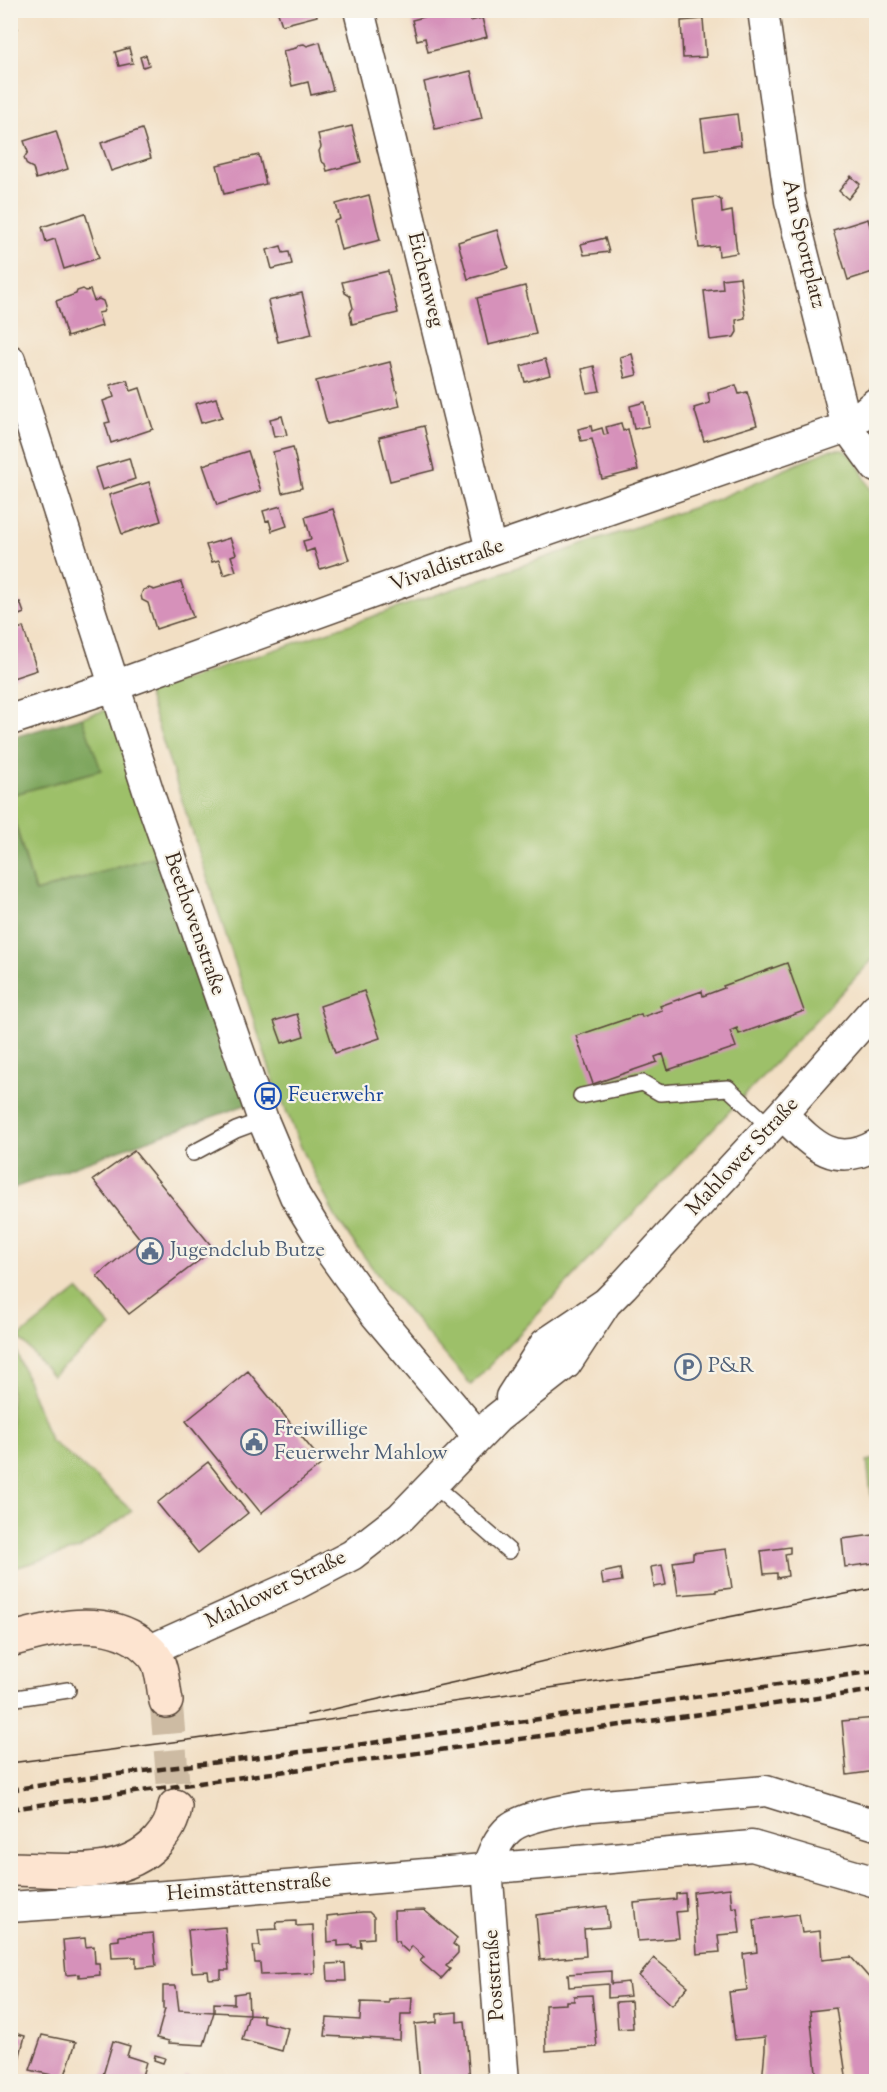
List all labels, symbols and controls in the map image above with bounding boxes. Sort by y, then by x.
street label: Am Sportplatz [774,177,832,312]
street label: Eichenweg [399,229,451,331]
street label: Vivaldistraße [386,531,508,601]
street label: Beethovenstraße [156,849,232,999]
bus stop icon: Feuerwehr [253,1081,283,1111]
place label: Feuerwehr [288,1081,384,1111]
street label: Mahlower Straße [680,1091,806,1223]
public building icon: Jugendclub Butze [135,1236,165,1266]
place label: Jugendclub Butze [169,1236,325,1266]
parking icon: P&R [673,1352,703,1382]
place label: P&R [708,1352,754,1382]
place label: Freiwillige Feuerwehr Mahlow [274,1415,448,1469]
public building icon: Freiwillige Feuerwehr Mahlow [239,1427,269,1457]
street label: Mahlower Straße [201,1543,351,1637]
street label: Heimstättenstraße [165,1866,333,1910]
street label: Poststraße [477,1928,513,2022]

